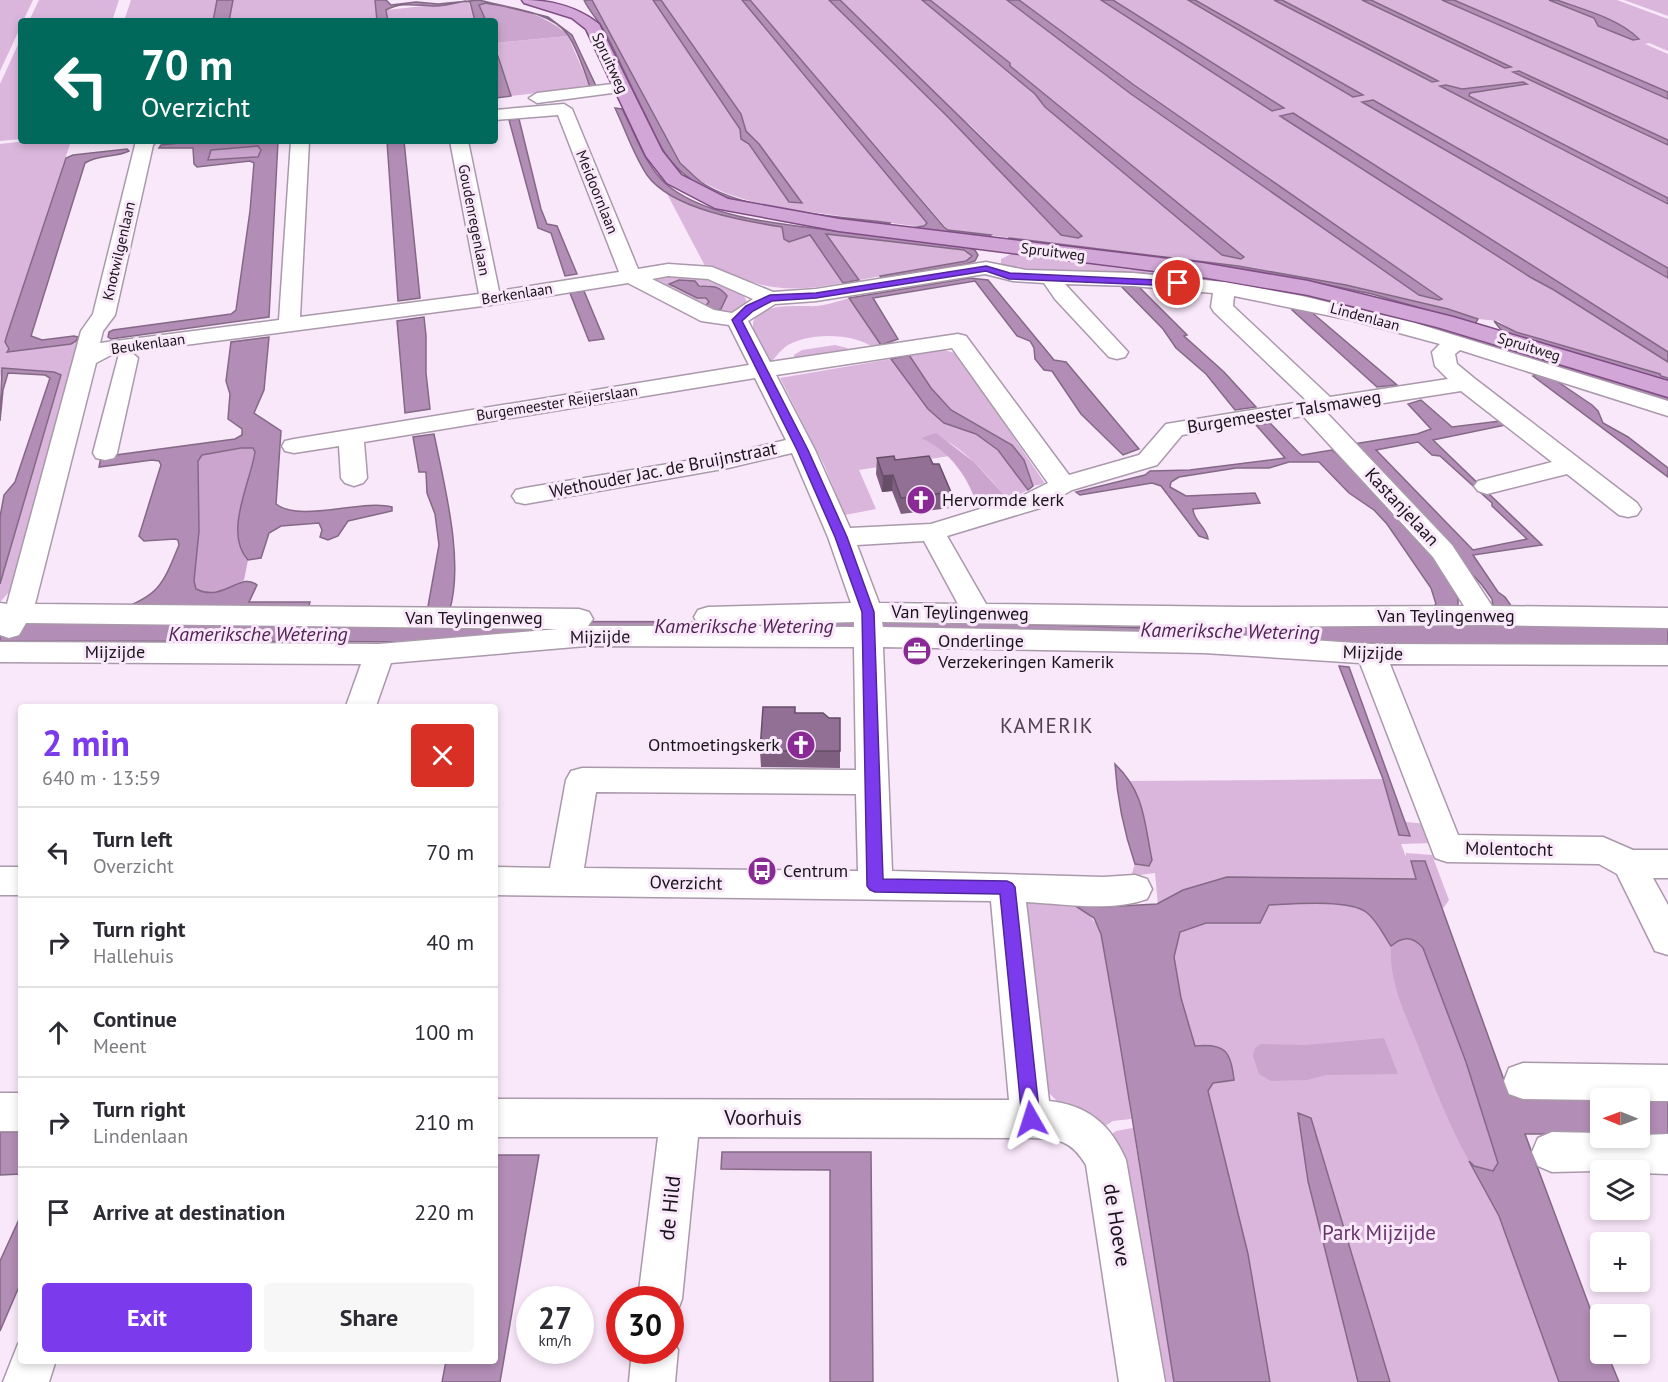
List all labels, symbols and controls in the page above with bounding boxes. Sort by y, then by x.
street label: Spruitweg [588,29,633,96]
text: 70 m [141,37,233,92]
icon: left [42,42,120,120]
text: Overzicht [141,90,250,124]
street label: Meidoornlaan [572,147,623,236]
street label: Goudenregenlaan [454,163,495,277]
street label: Knotwilgenlaan [98,200,139,302]
street label: Spruitweg [1020,238,1086,265]
pin [1152,257,1203,308]
icon: arrive [1161,266,1194,299]
street label: Berkenlaan [480,279,554,309]
street label: Lindenlaan [1328,298,1402,335]
street label: Spruitweg [1495,328,1563,365]
street label: Beukenlaan [110,329,186,358]
street label: Burgemeester Reijerslaan [475,380,639,425]
street label: Burgemeester Talsmaweg [1185,385,1382,438]
street label: Wethouder Jac. de Bruijnstraat [547,436,779,503]
street label: Kastanjelaan [1360,463,1444,551]
church icon: Hervormde kerk [905,484,937,516]
place label: Hervormde kerk [942,488,1065,511]
street label: Van Teylingenweg [890,600,1029,625]
street label: Van Teylingenweg [1376,604,1515,627]
street label: Van Teylingenweg [404,606,543,629]
water label: Kameriksche Wetering [654,613,834,639]
water label: Kameriksche Wetering [1140,616,1320,646]
water label: Kameriksche Wetering [168,621,348,647]
street label: Mijzijde [570,624,630,649]
place label: Onderlinge Verzekeringen Kamerik [937,629,1114,673]
office icon: Onderlinge Verzekeringen Kamerik [901,635,933,667]
street label: Mijzijde [85,640,145,663]
street label: Mijzijde [1342,640,1404,665]
district label: KAMERIK [1000,712,1094,739]
text: 2 min [42,719,130,766]
button: close [411,724,474,787]
church icon: Ontmoetingskerk [785,729,817,761]
place label: Ontmoetingskerk [648,733,780,756]
text: 640 m · 13:59 [42,765,160,791]
text: Turn left [93,825,173,853]
icon: left [42,836,75,869]
street label: Molentocht [1465,836,1553,861]
text: 70 m [426,838,474,866]
text: Overzicht [93,853,174,879]
bus stop icon: Centrum [746,855,778,887]
place label: Centrum [783,859,848,882]
street label: Overzicht [649,870,723,895]
text: Turn right [93,915,185,943]
icon: right [42,926,75,959]
text: 40 m [426,928,474,956]
text: Hallehuis [93,943,174,969]
text: Continue [93,1005,177,1033]
icon: ahead [42,1016,75,1049]
text: 100 m [414,1018,474,1046]
text: Meent [93,1033,147,1059]
position arrow [999,1087,1063,1151]
north arrow [1590,1088,1650,1148]
map controls [1590,1088,1650,1364]
text: Turn right [93,1095,185,1123]
street label: Voorhuis [723,1104,802,1131]
icon: right [42,1106,75,1139]
text: 210 m [414,1108,474,1136]
text: Lindenlaan [93,1123,188,1149]
button: layers [1590,1160,1650,1220]
street label: de Hild [653,1174,686,1242]
street label: de Hoeve [1098,1181,1137,1268]
icon: arrive [42,1196,75,1229]
text: Arrive at destination [93,1198,285,1226]
text: 220 m [414,1198,474,1226]
park label: Park Mijzijde [1322,1219,1436,1246]
button: + [1590,1232,1650,1292]
button: Exit [42,1283,252,1352]
button: Share [264,1283,474,1352]
speed limit sign: 30 [606,1286,684,1364]
text: 27 [538,1298,572,1337]
button: − [1590,1304,1650,1364]
text: km/h [539,1331,571,1350]

